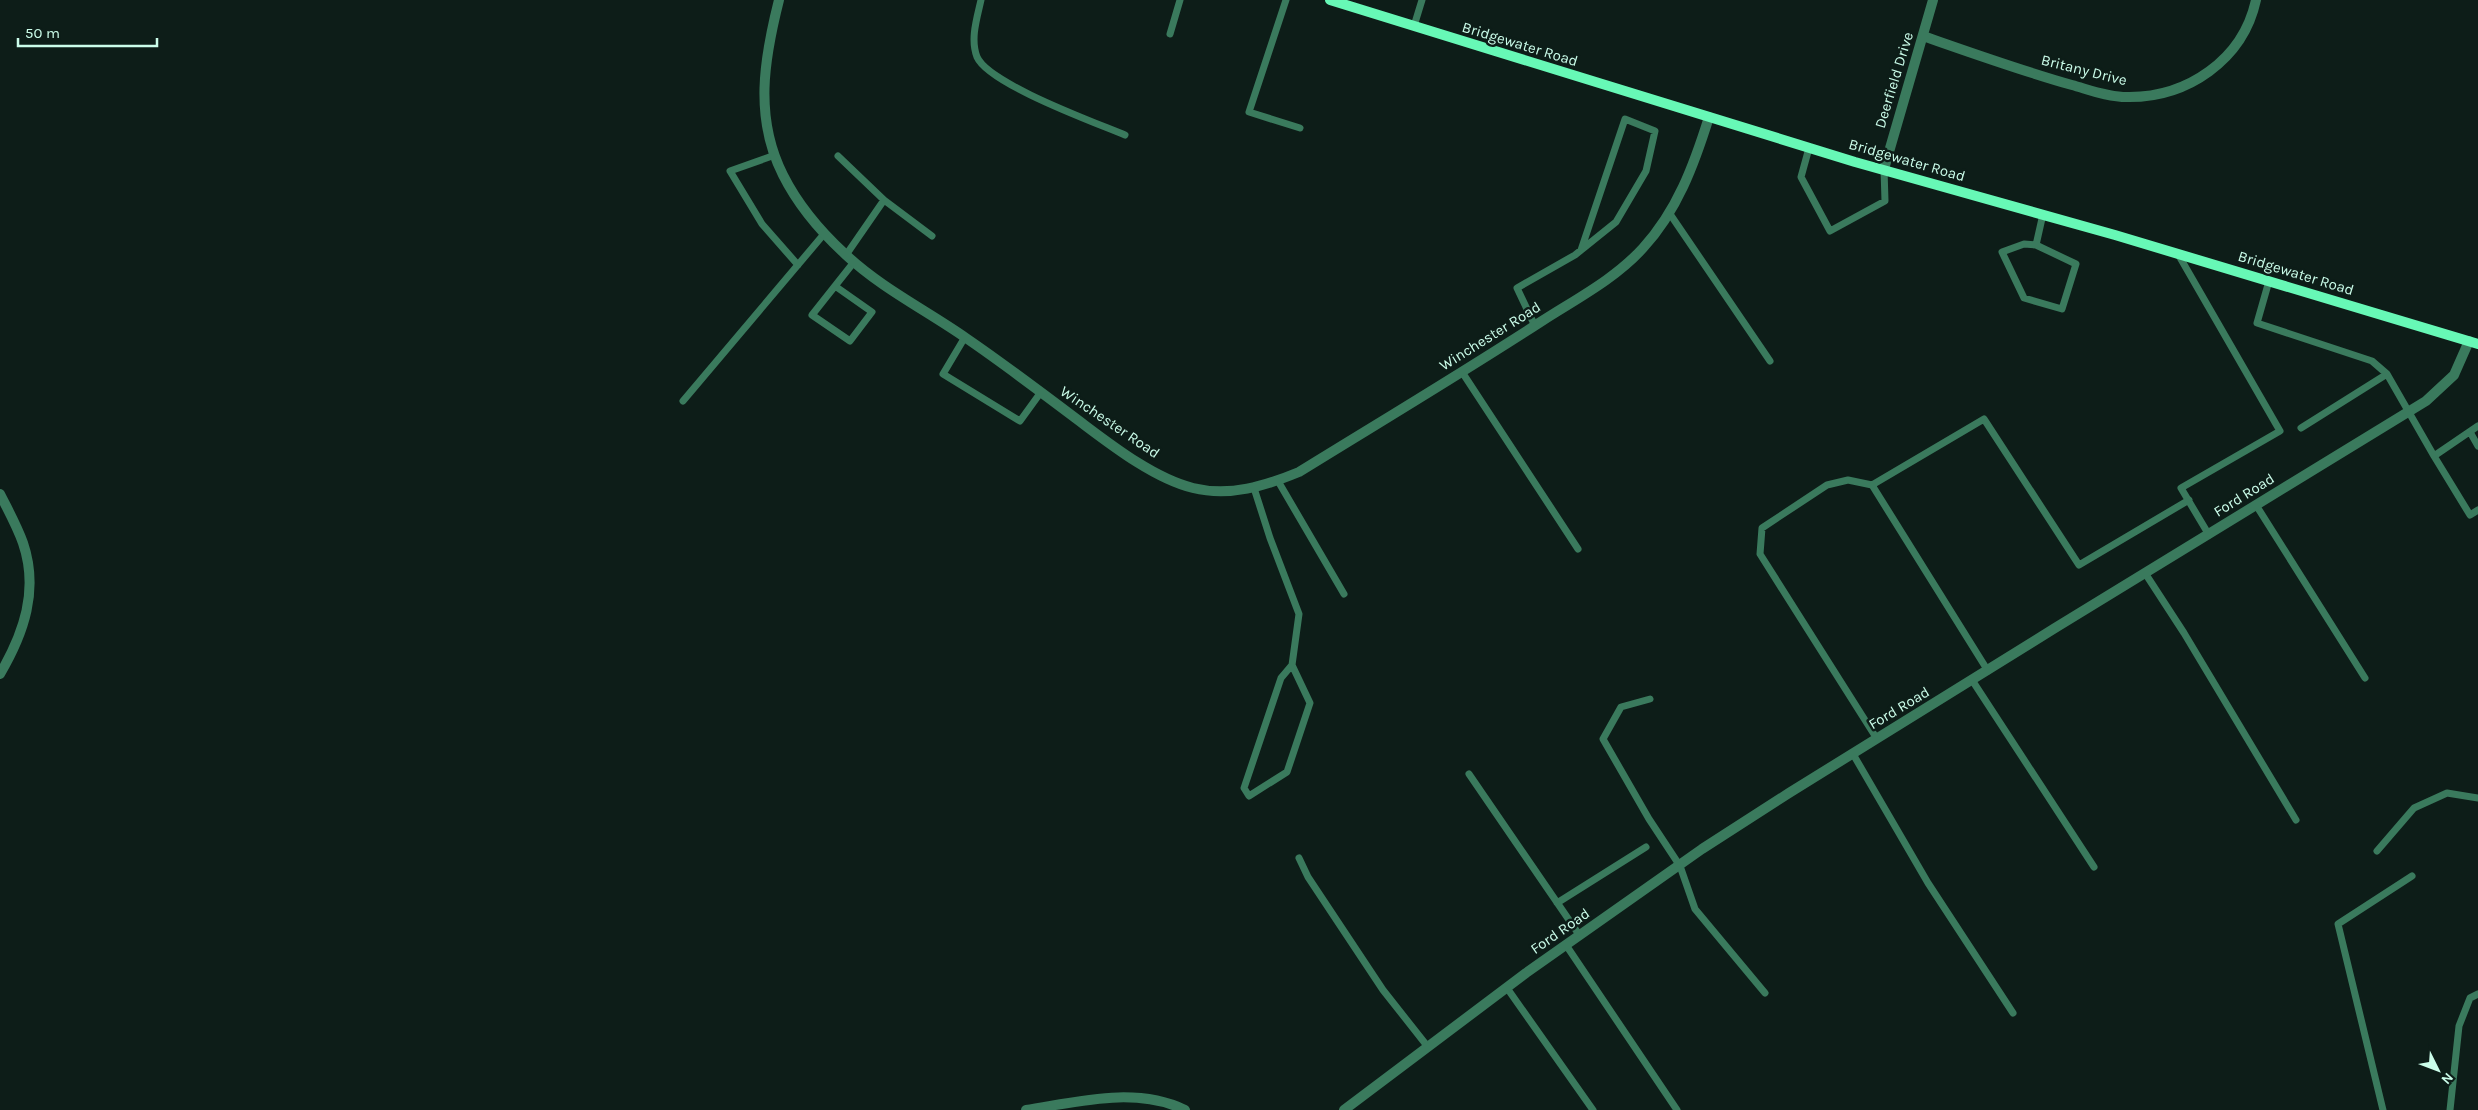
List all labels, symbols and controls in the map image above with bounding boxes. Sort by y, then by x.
scale bar [18,15,156,47]
street label: Bridgewater Road [1460,18,1580,70]
text: 50 m [25,24,60,42]
street label: Deerfield Drive [1871,30,1917,130]
street label: Britany Drive [2039,51,2129,89]
street label: Bridgewater Road [1847,135,1967,185]
street label: Bridgewater Road [2236,247,2356,299]
street label: Winchester Road [1436,298,1544,374]
street label: Winchester Road [1057,382,1163,462]
street label: Ford Road [2210,469,2278,521]
street label: Ford Road [1865,683,1933,733]
street label: Ford Road [1527,904,1593,958]
north arrow [2413,1045,2463,1095]
text: N [2438,1069,2457,1088]

